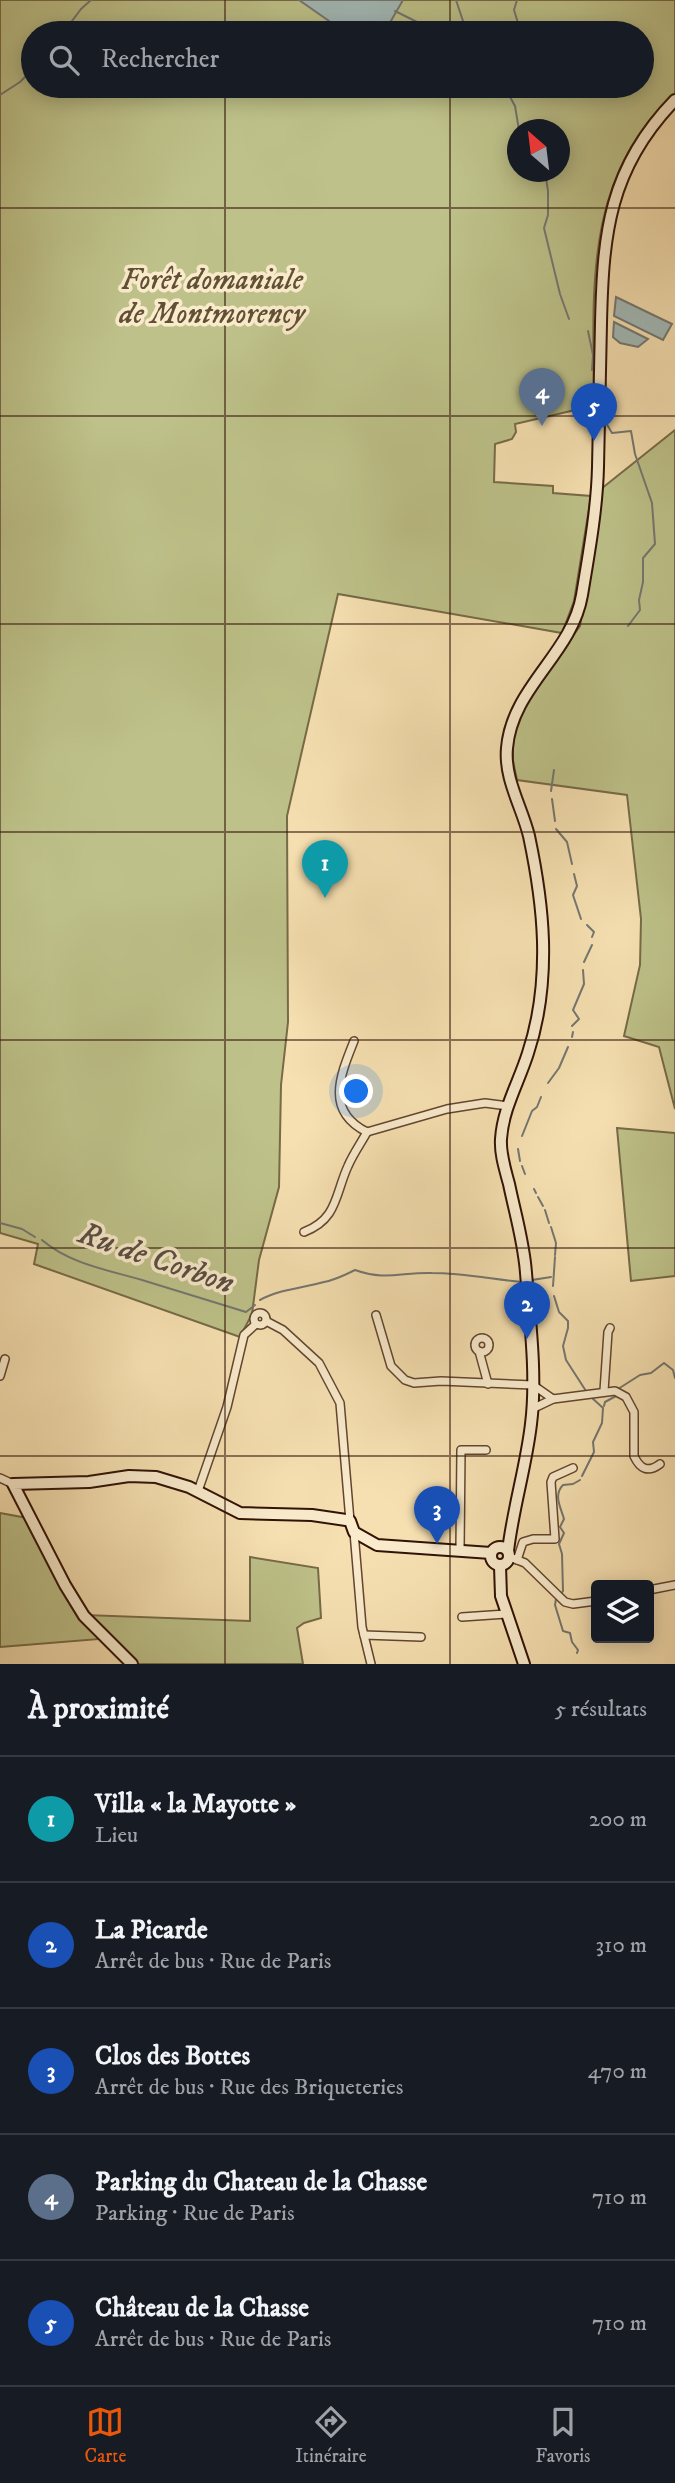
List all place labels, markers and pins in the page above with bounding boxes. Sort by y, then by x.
pin: 4 [519,368,565,426]
pin: 5 [571,383,617,441]
pin: 1 [302,840,348,898]
pin: 2 [504,1281,550,1339]
pin: 3 [414,1486,460,1544]

